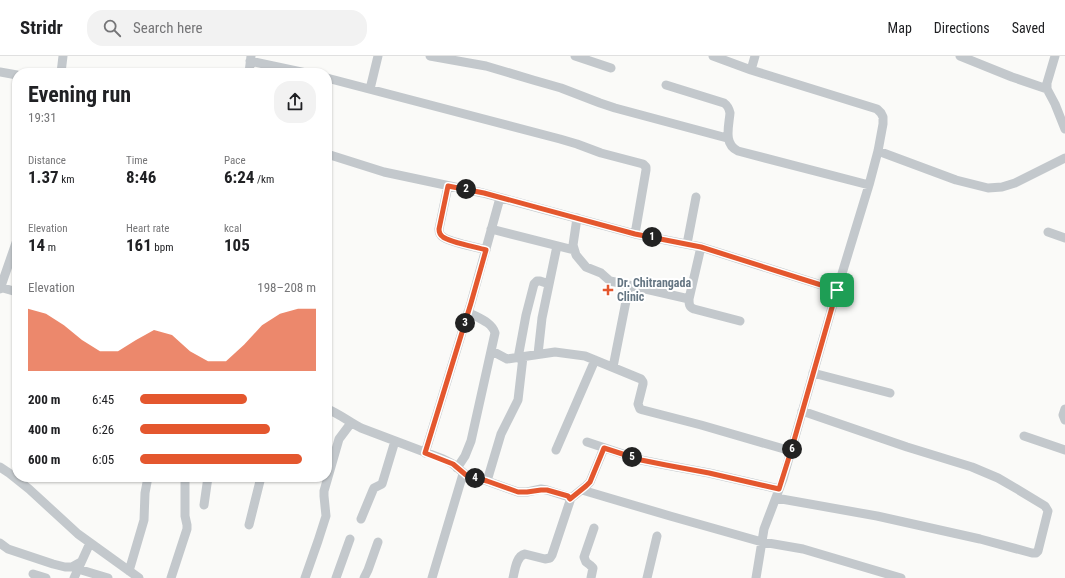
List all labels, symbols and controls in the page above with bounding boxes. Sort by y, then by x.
search box [87,10,367,46]
text: Stridr [20,16,63,39]
icon: search [101,17,123,39]
text: Search here [133,19,203,37]
text: Map [888,20,912,36]
text: Directions [934,20,990,36]
text: Saved [1012,20,1045,36]
button: share [274,81,316,123]
text: Evening run [28,82,131,107]
text: 19:31 [28,110,57,125]
text: Distance [28,154,66,167]
text: Time [126,154,148,167]
text: Pace [224,154,246,167]
text: 1.37 [28,167,59,187]
text: 8:46 [126,167,156,187]
text: 6:24 [224,167,254,187]
text: km [59,173,74,186]
text: /km [254,173,274,186]
pin: 2 [456,179,476,199]
text: 2 [463,182,469,195]
text: Elevation [28,222,68,235]
text: Heart rate [126,222,169,235]
text: kcal [224,222,242,235]
pin: 1 [642,227,662,247]
text: 1 [649,230,655,243]
text: 14 [28,235,45,255]
text: 161 [126,235,152,255]
text: 105 [224,235,250,255]
text: m [45,241,56,254]
text: bpm [152,241,173,254]
pin [820,273,854,307]
place label: Dr. Chitrangada Clinic [617,276,691,304]
icon: arrive [826,279,848,301]
text: Elevation [28,280,75,295]
text: 198–208 m [257,280,316,295]
marker: Dr. Chitrangada Clinic [602,284,614,296]
pin: 3 [455,313,475,333]
text: 3 [462,316,468,329]
text: 200 m [28,392,60,407]
text: 6:45 [92,392,114,407]
text: 400 m [28,422,60,437]
text: 6:26 [92,422,114,437]
pin: 6 [782,439,802,459]
text: 6 [789,442,795,455]
pin: 5 [622,447,642,467]
text: 5 [629,450,635,463]
text: 600 m [28,452,60,467]
text: 6:05 [92,452,114,467]
pin: 4 [465,468,485,488]
text: 4 [472,471,478,484]

